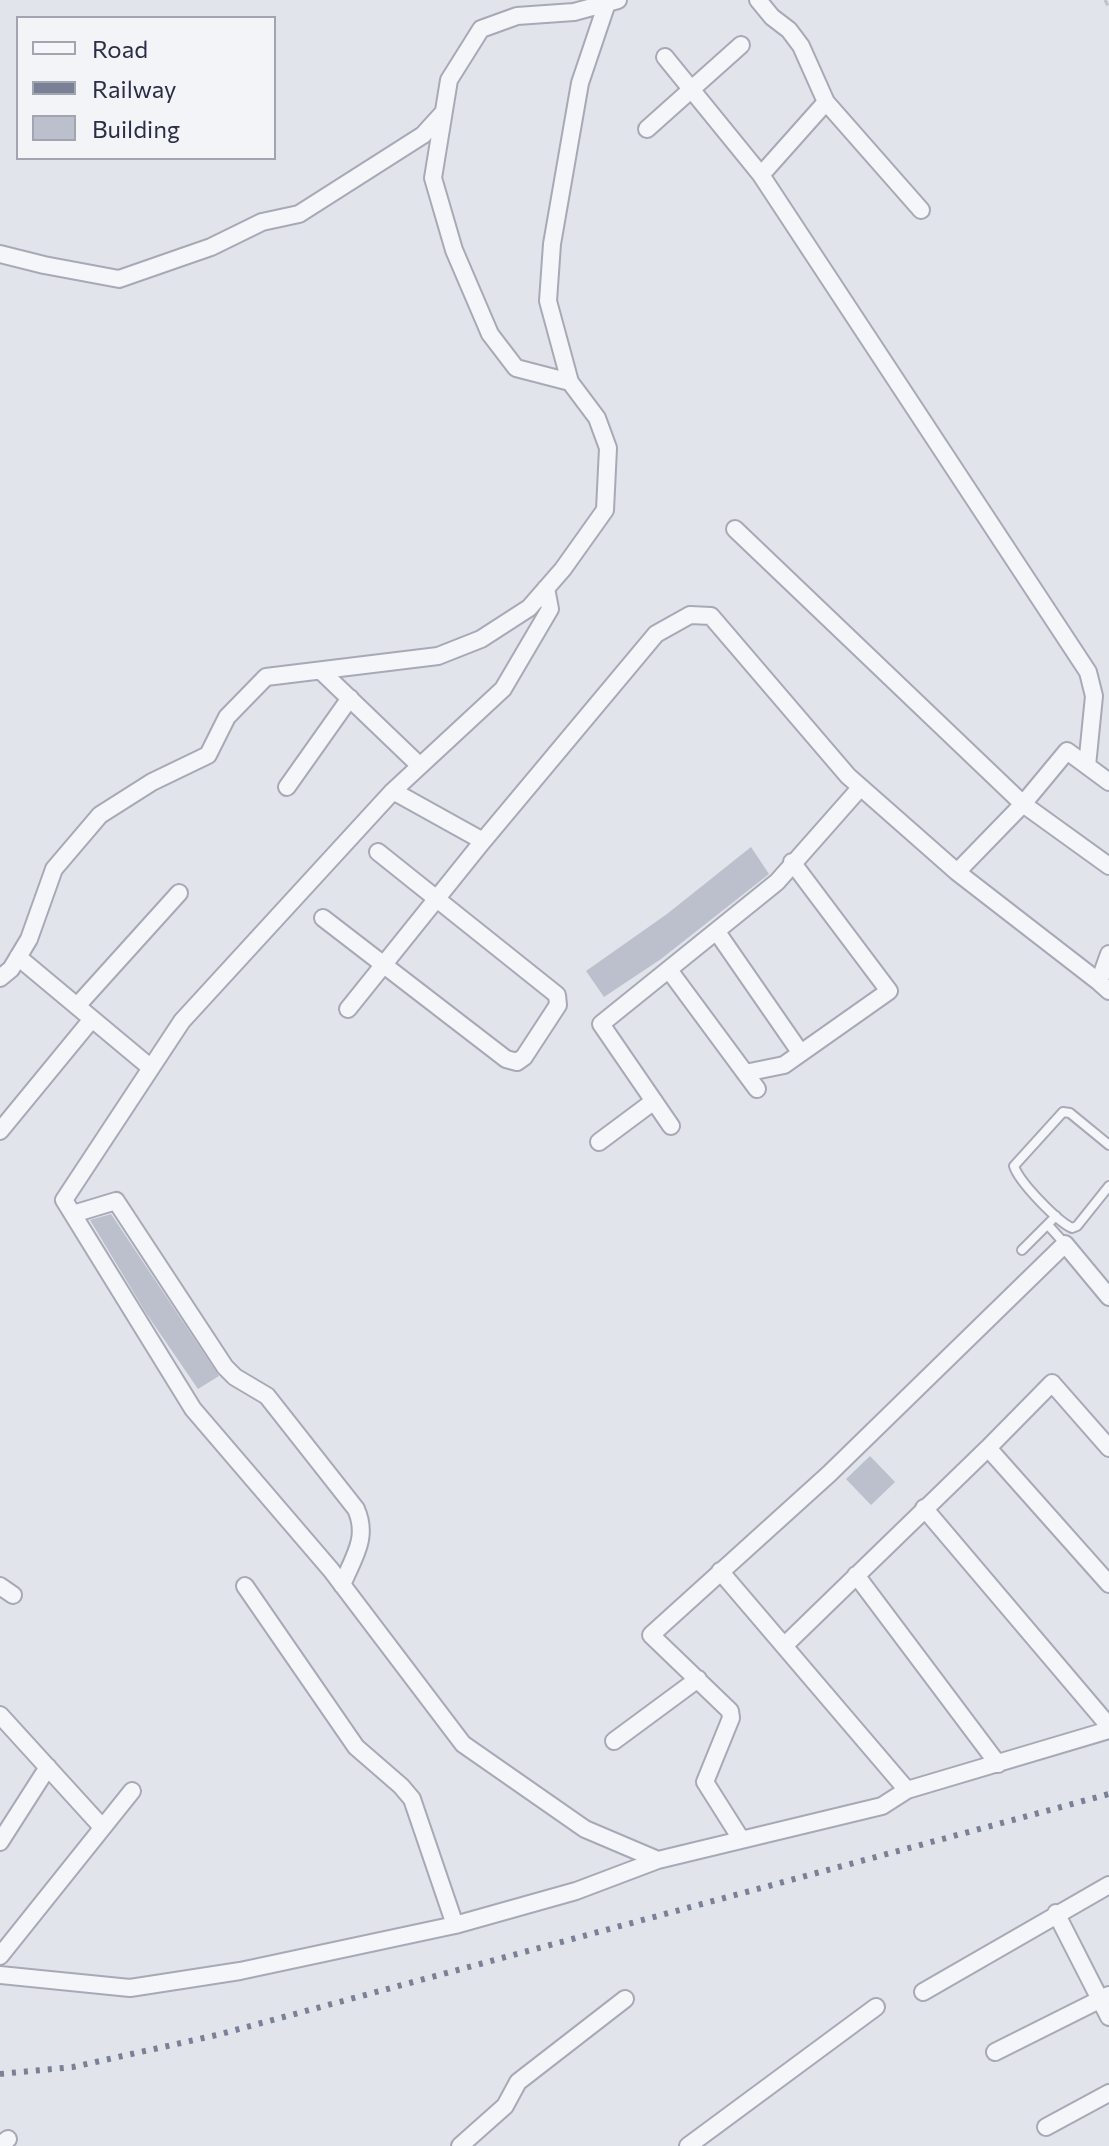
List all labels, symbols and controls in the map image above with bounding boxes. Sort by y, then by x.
legend [16,16,276,160]
text: Road [92,34,148,63]
text: Railway [92,74,177,103]
text: Building [92,114,180,143]

